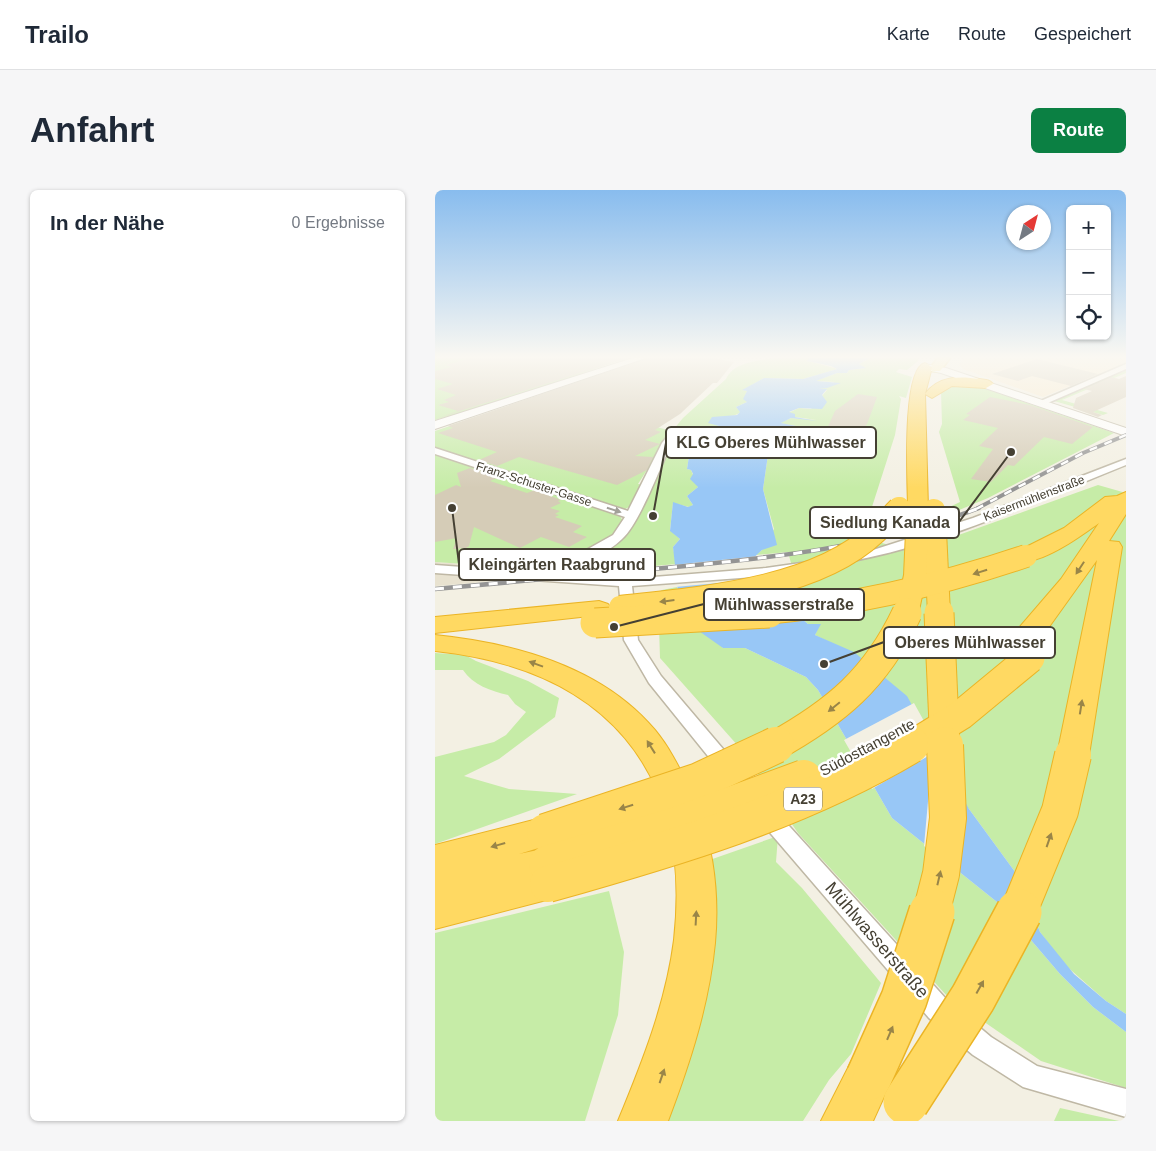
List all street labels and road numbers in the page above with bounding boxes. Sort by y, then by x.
street label: Franz-Schuster-Gasse [474,459,594,509]
street label: Kaisermühlenstraße [981,472,1087,524]
street label: Südosttangente [817,715,917,779]
road number: A23 [784,788,822,810]
street label: Mühlwasserstraße [821,878,933,1002]

